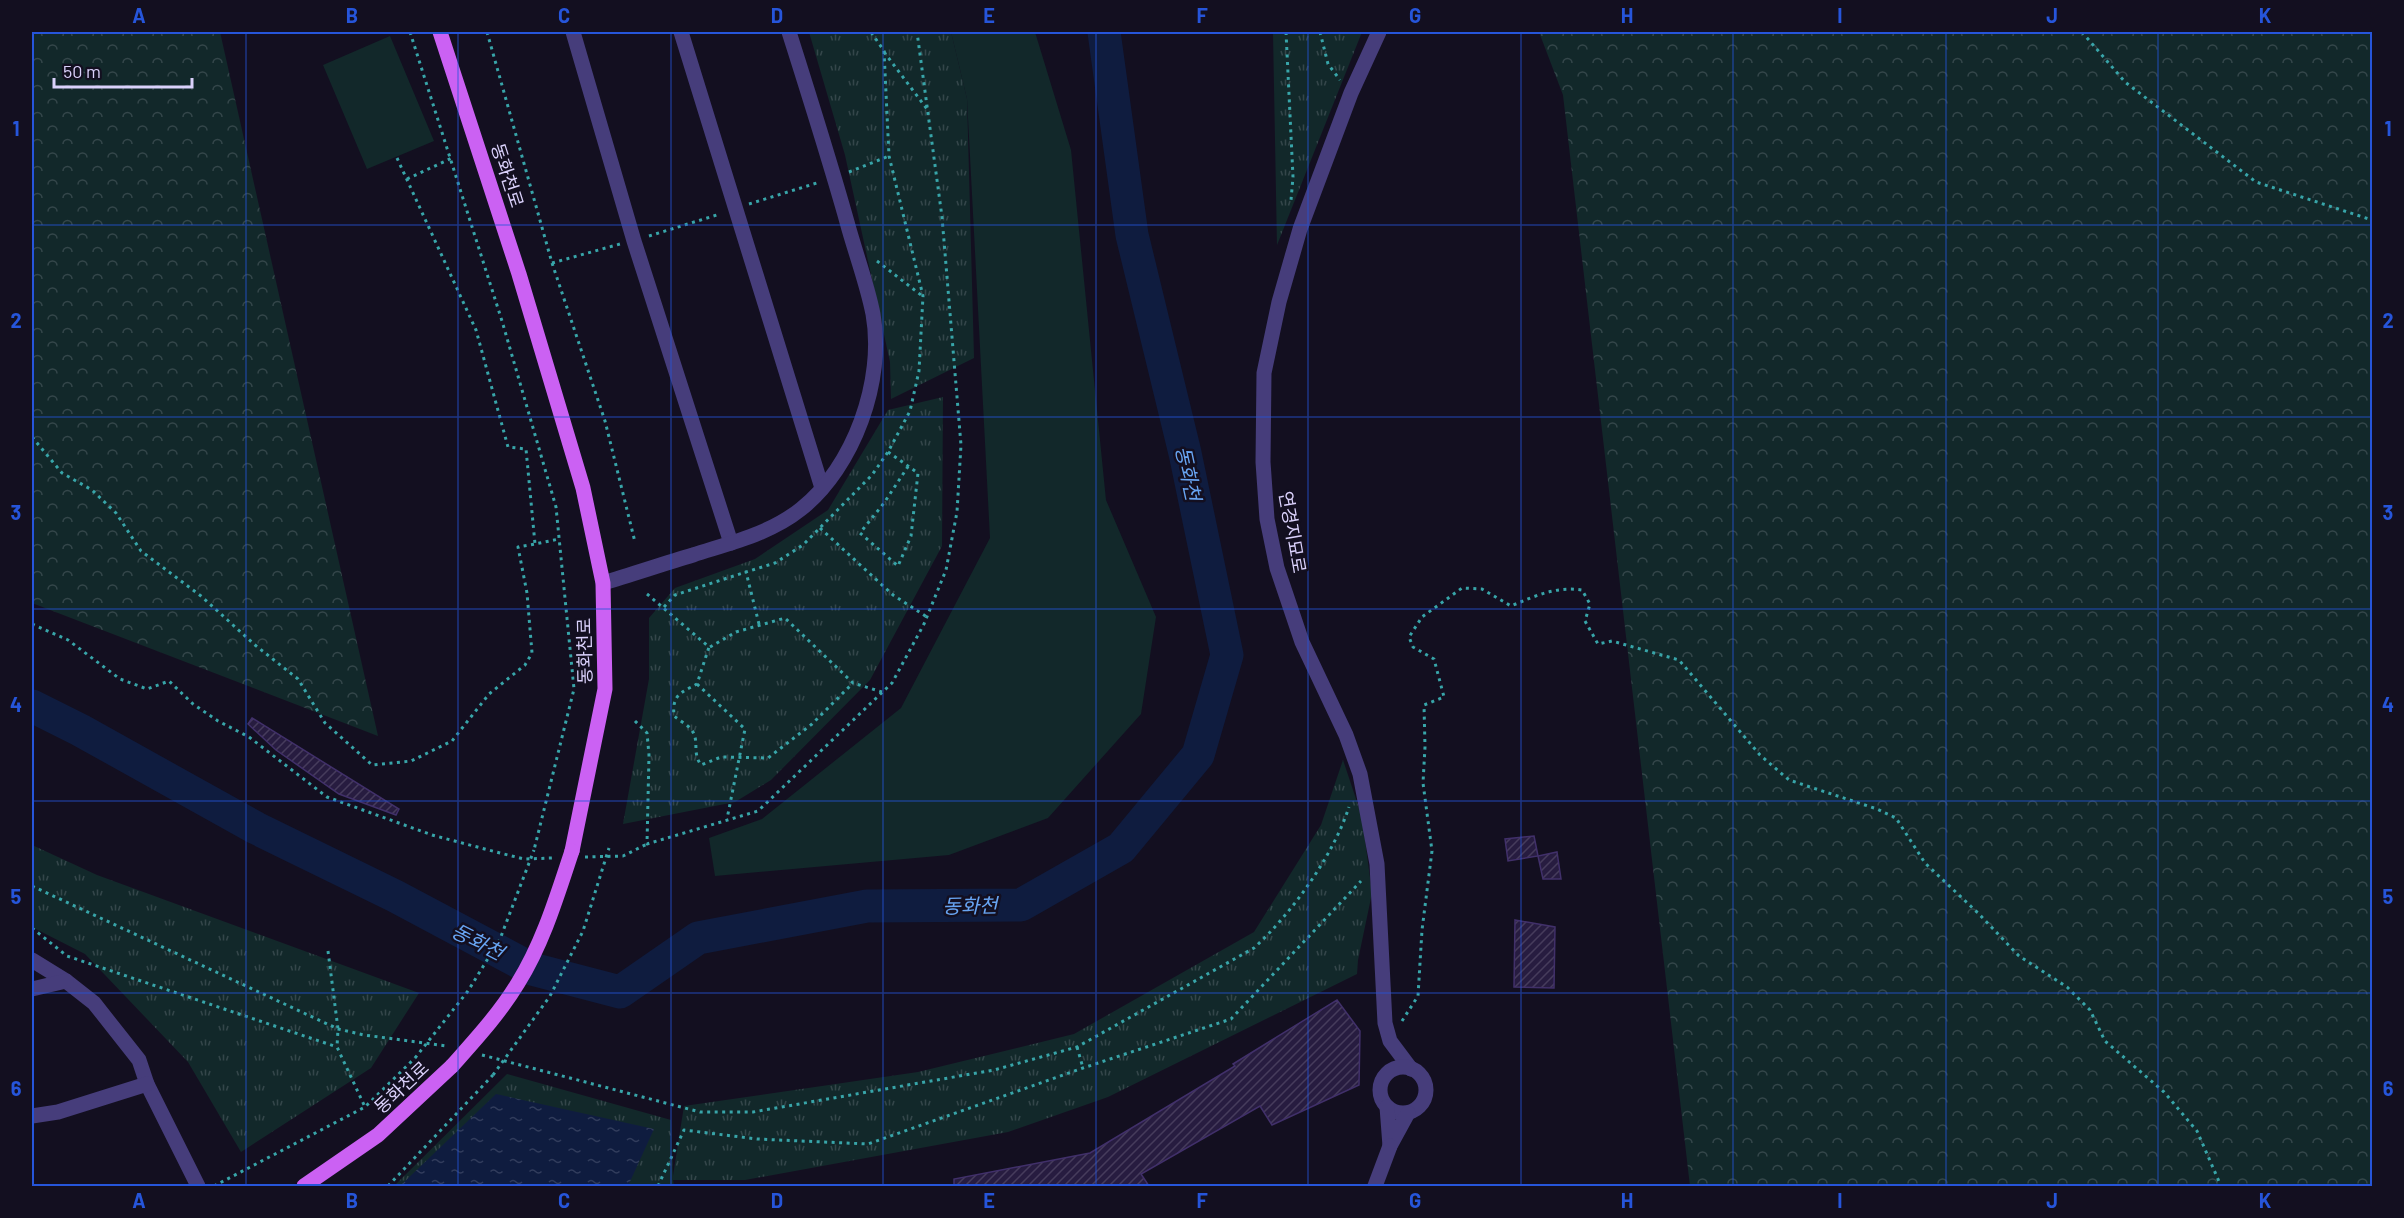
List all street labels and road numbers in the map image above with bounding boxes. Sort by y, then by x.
street label: 동화천로 [487,140,529,210]
street label: 연경지묘로 [1275,489,1311,575]
street label: 동화천로 [572,618,596,684]
street label: 동화천로 [369,1056,433,1118]

